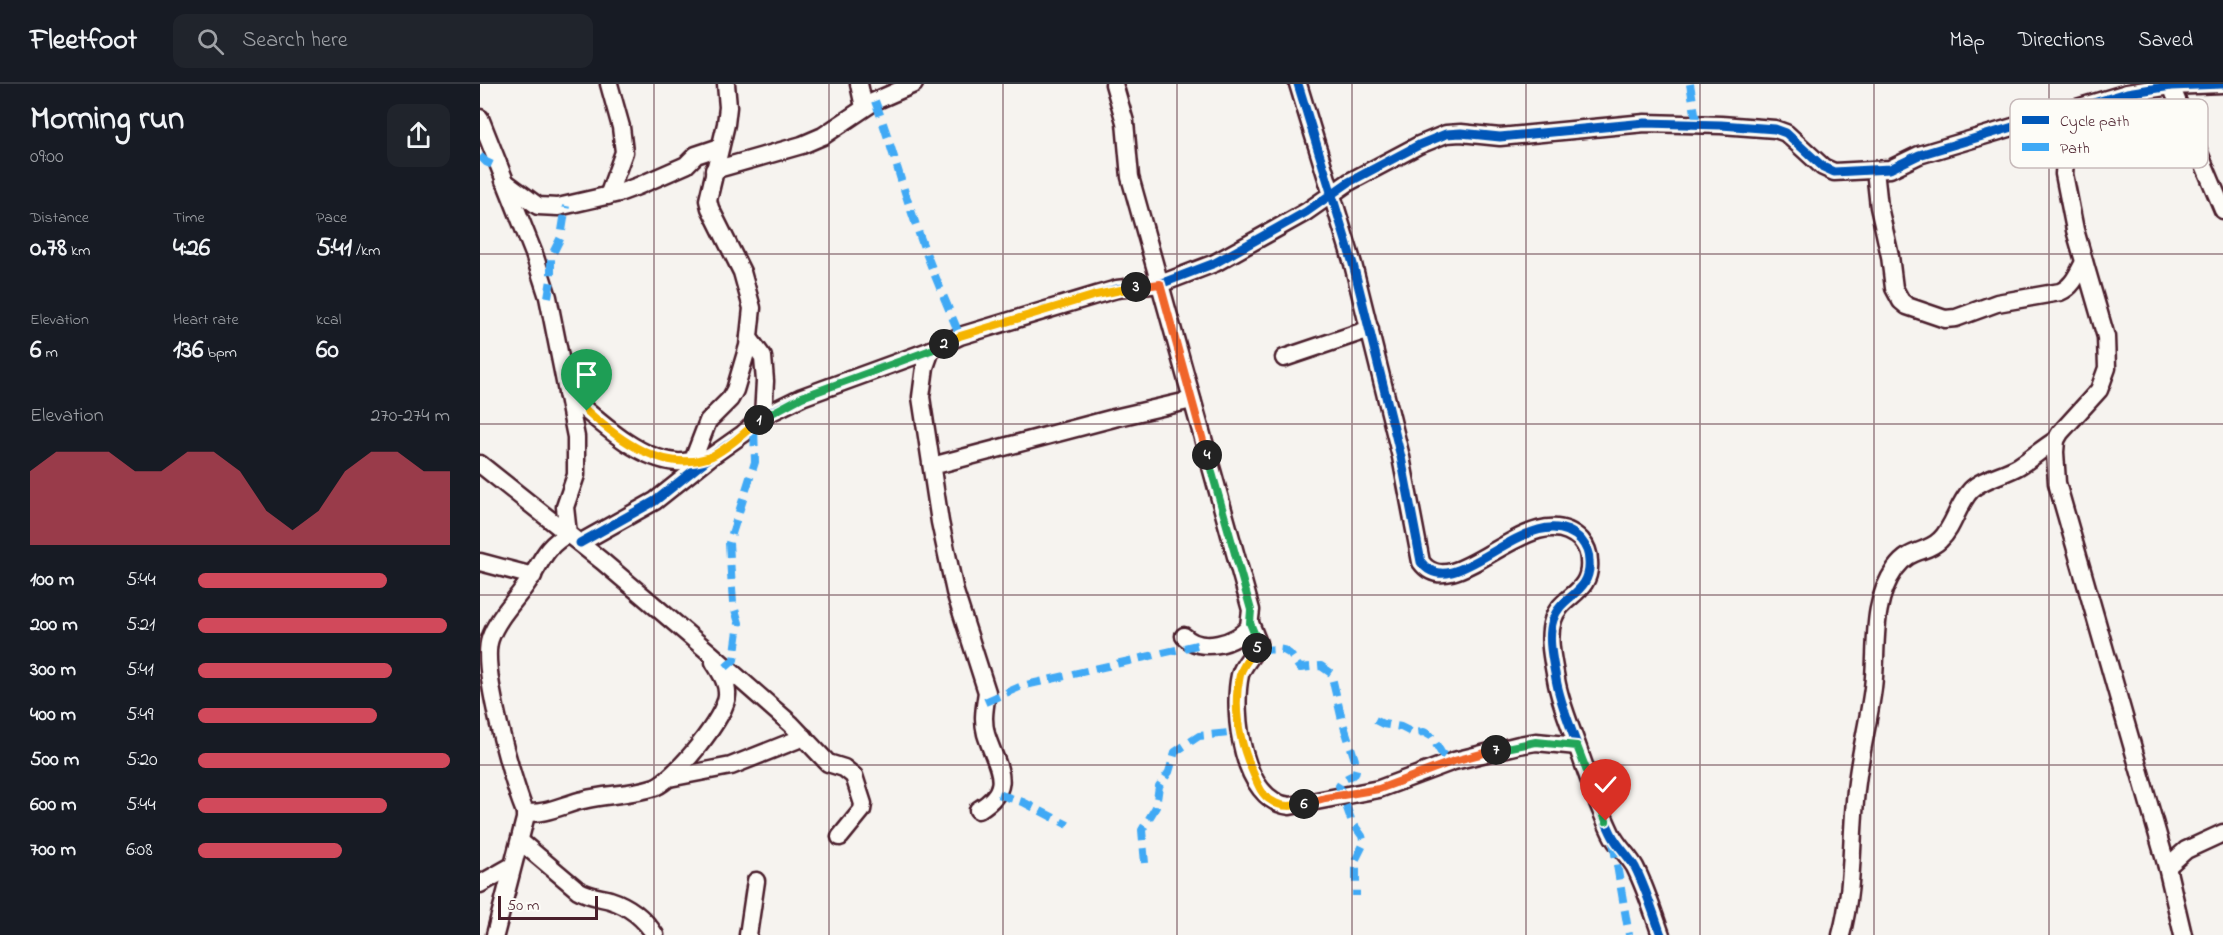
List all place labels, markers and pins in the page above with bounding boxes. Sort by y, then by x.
pin: 3 [1121,272,1151,302]
pin: 2 [929,329,959,359]
pin [561,349,612,411]
pin: 1 [744,405,774,435]
pin: 4 [1192,440,1222,470]
pin: 5 [1242,633,1272,663]
pin: 7 [1481,735,1511,765]
pin [1580,759,1631,821]
pin: 6 [1289,789,1319,819]

